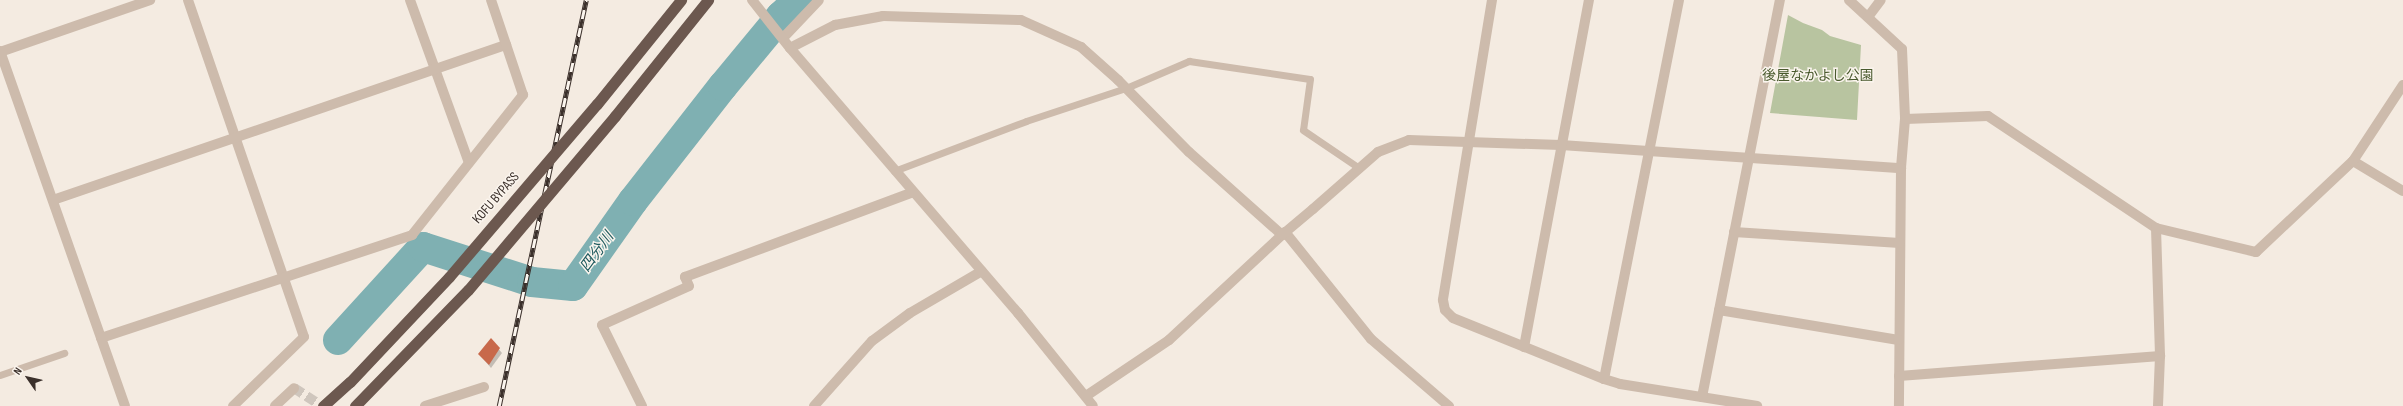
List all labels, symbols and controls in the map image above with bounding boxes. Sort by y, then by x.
park label: 後屋なかよし公園 [1762,68,1874,84]
street label: KOFU BYPASS [469,169,523,227]
water label: 四分川 [576,229,618,275]
north arrow [8,358,48,398]
text: N [11,365,25,377]

